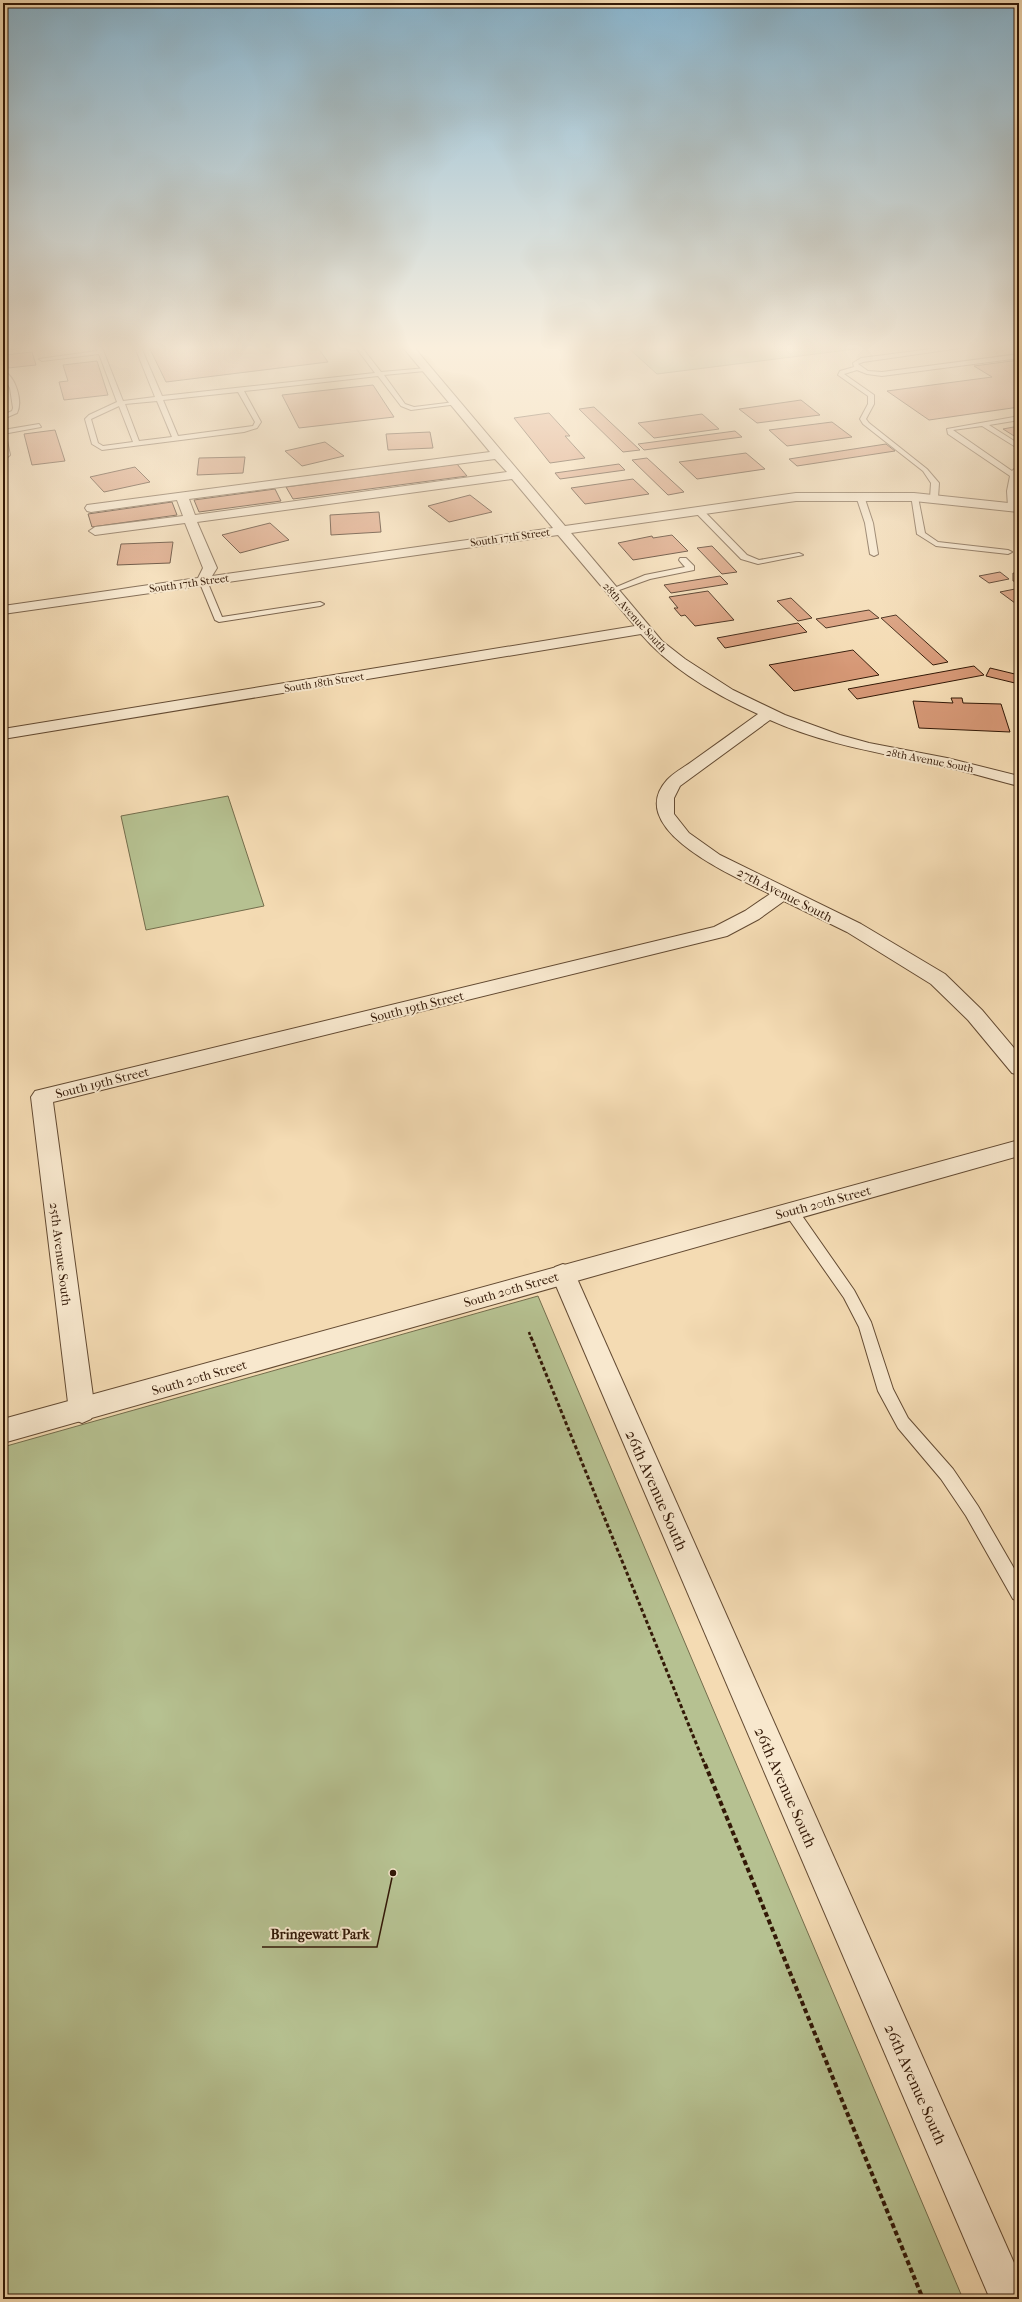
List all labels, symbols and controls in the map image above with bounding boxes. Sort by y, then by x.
street label: South 17th Street [469,525,551,550]
street label: South 17th Street [148,571,230,596]
street label: 28th Avenue South [600,580,670,655]
street label: South 18th Street [283,670,365,695]
street label: 28th Avenue South [885,746,976,776]
street label: 27th Avenue South [735,864,836,925]
street label: South 19th Street [369,988,466,1025]
street label: South 19th Street [54,1064,151,1101]
street label: South 20th Street [774,1182,873,1222]
street label: 25th Avenue South [47,1201,74,1307]
street label: South 20th Street [462,1269,561,1310]
street label: South 20th Street [150,1357,249,1398]
street label: 26th Avenue South [621,1427,692,1553]
street label: 26th Avenue South [750,1724,821,1850]
callout: Bringewatt Park [262,1921,377,1947]
text: Bringewatt Park [270,1926,370,1943]
street label: 26th Avenue South [880,2021,951,2147]

